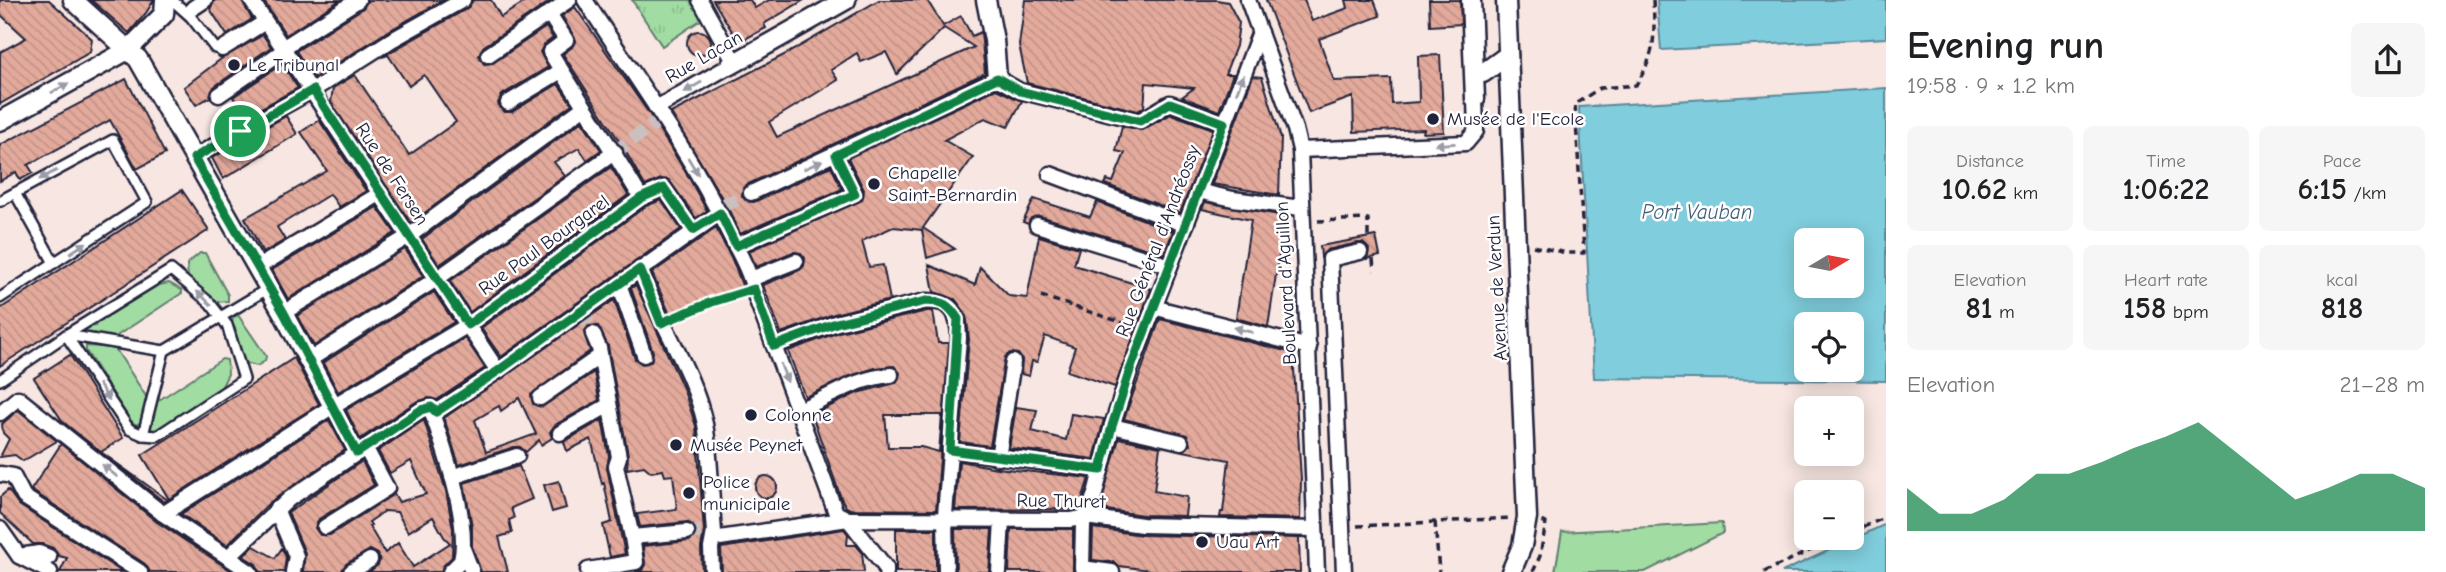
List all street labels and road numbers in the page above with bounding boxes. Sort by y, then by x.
street label: Rue Lacan [662,26,746,88]
street label: Rue de Fersen [351,119,433,229]
street label: Rue Général d'Andréossy [1111,142,1205,340]
street label: Rue Paul Bourgarel [474,190,614,300]
street label: Boulevard d'Aguillon [1271,201,1301,365]
street label: Avenue de Verdun [1482,215,1512,361]
street label: Rue Thuret [1016,489,1106,513]

